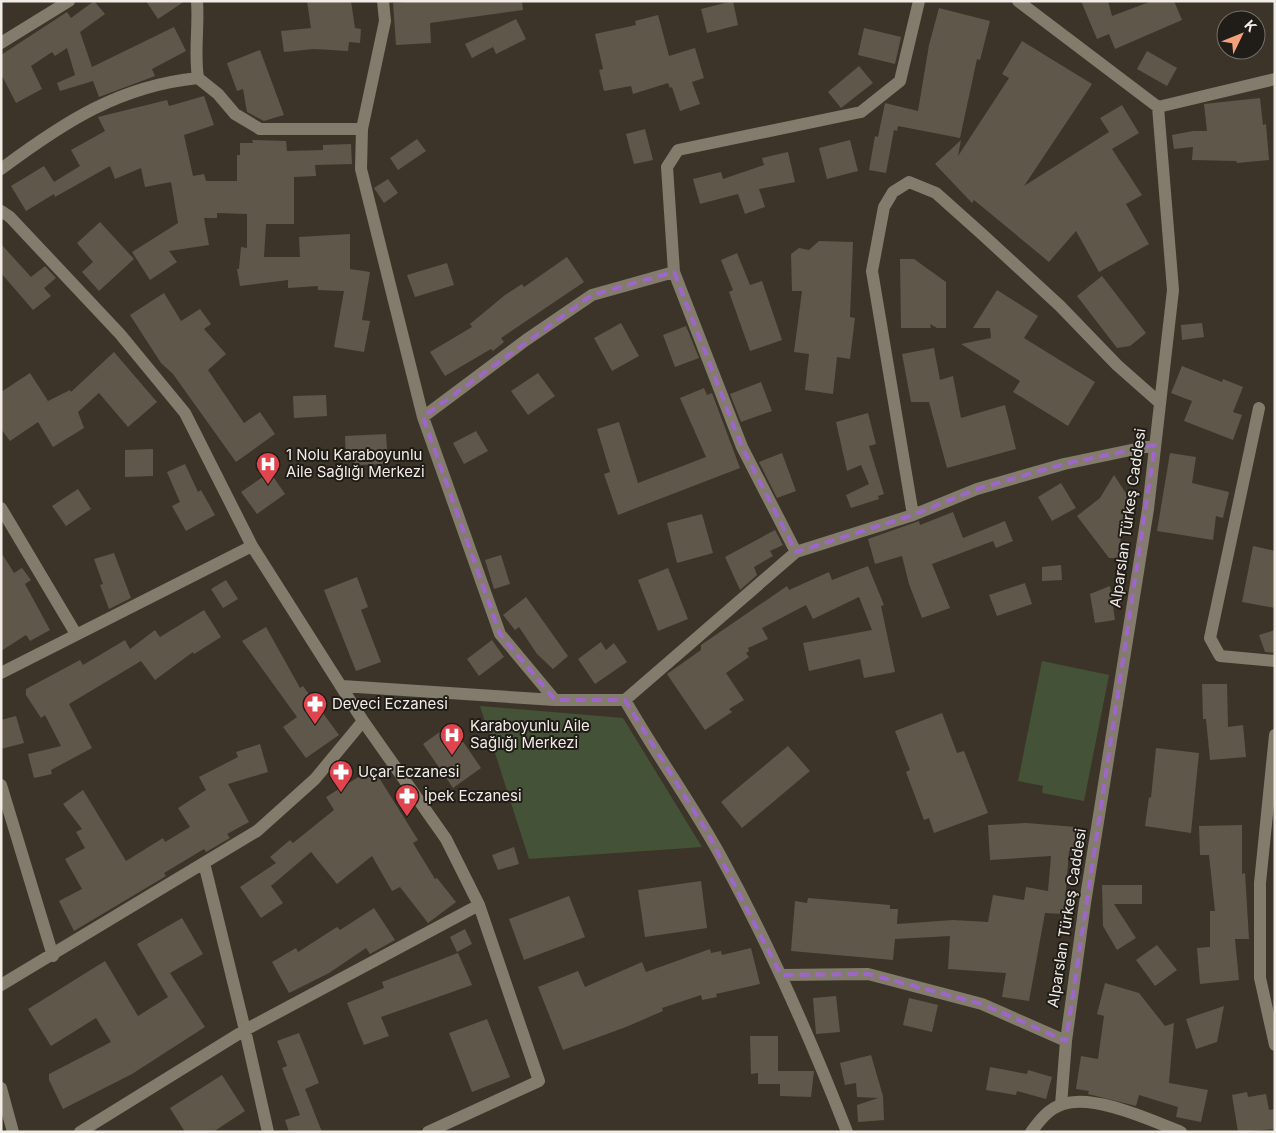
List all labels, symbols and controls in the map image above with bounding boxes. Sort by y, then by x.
north arrow [1216,10,1266,60]
text: K [1241,16,1261,35]
street label: Alparslan Türkeş Caddesi [1106,427,1150,609]
place label: 1 Nolu Karaboyunlu Aile Sağlığı Merkezi [286,445,425,481]
hospital icon: 1 Nolu Karaboyunlu Aile Sağlığı Merkezi [255,451,281,485]
pharmacy icon: Deveci Eczanesi [302,691,328,725]
place label: Deveci Eczanesi [332,694,448,713]
place label: Karaboyunlu Aile Sağlığı Merkezi [470,716,590,752]
hospital icon: Karaboyunlu Aile Sağlığı Merkezi [439,722,465,756]
pharmacy icon: Uçar Eczanesi [328,759,354,793]
place label: Uçar Eczanesi [358,762,459,781]
pharmacy icon: İpek Eczanesi [394,783,420,817]
place label: İpek Eczanesi [424,786,522,805]
street label: Alparslan Türkeş Caddesi [1043,827,1090,1009]

